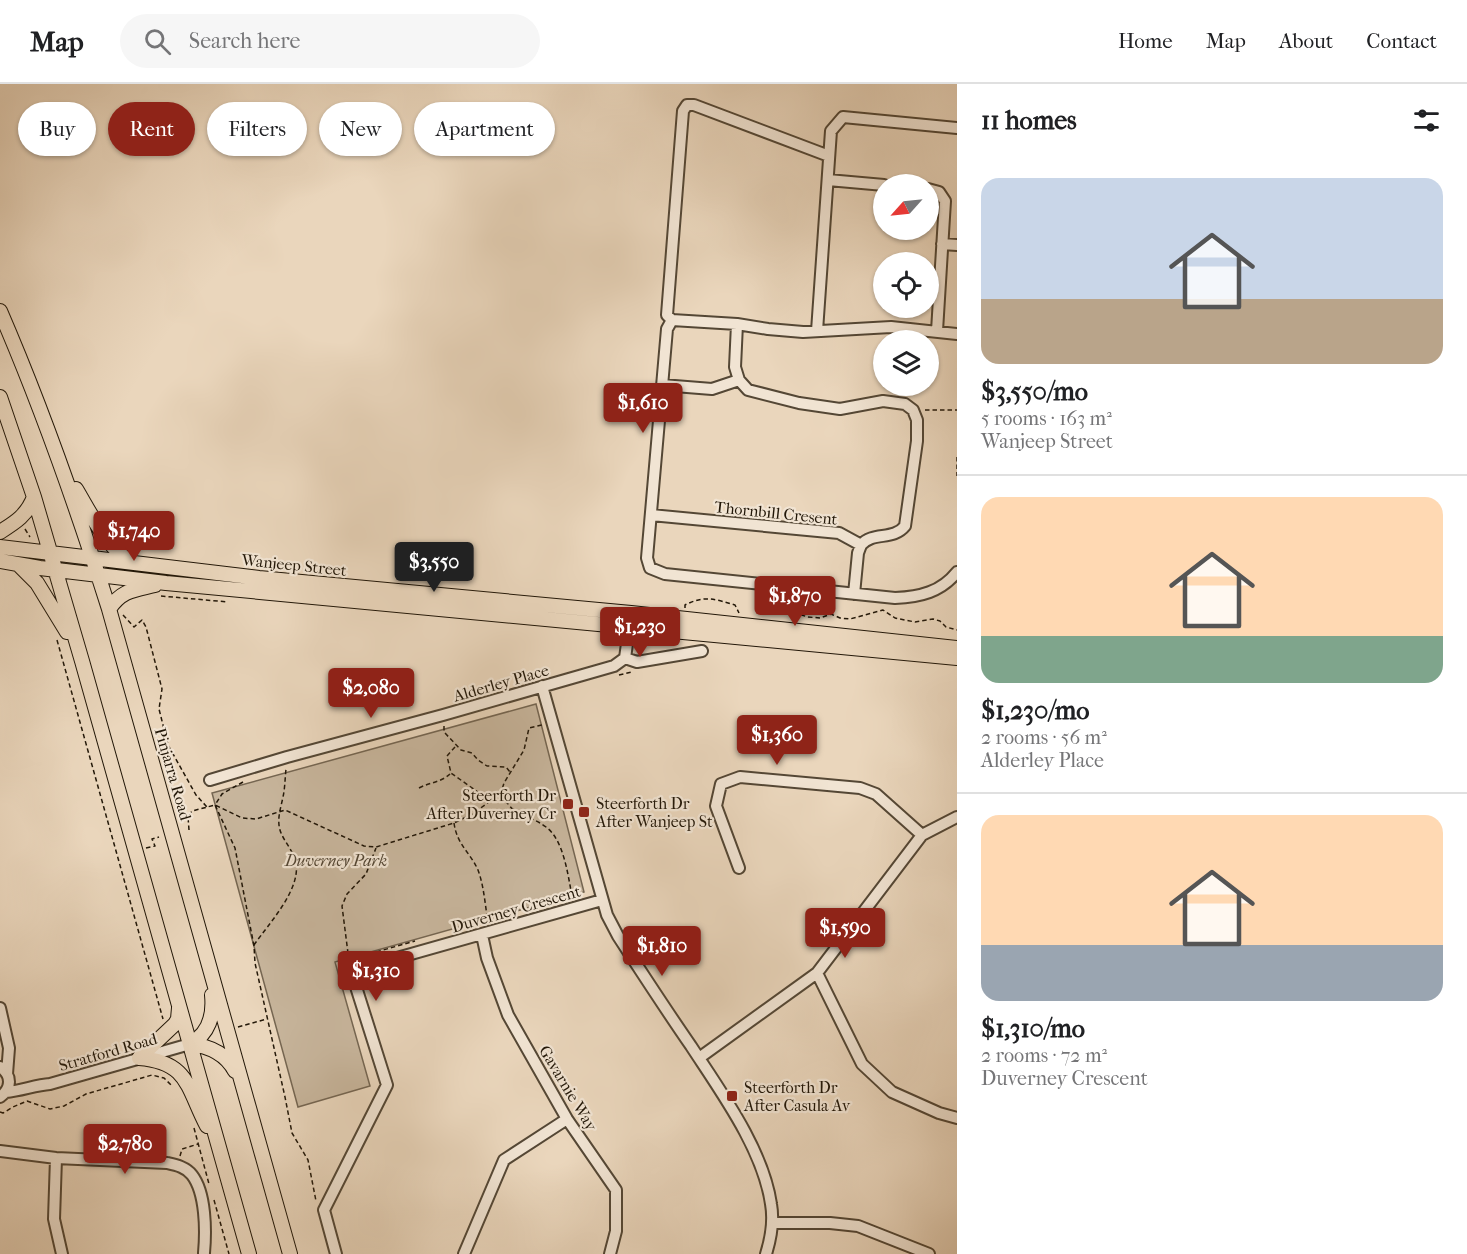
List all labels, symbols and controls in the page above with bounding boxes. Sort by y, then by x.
search box [120,14,540,68]
text: Map [30,25,84,58]
icon: search [141,25,174,58]
text: Search here [189,28,300,54]
text: Home [1118,29,1173,53]
text: Map [1206,29,1246,53]
text: About [1279,29,1333,53]
text: Contact [1366,29,1437,53]
chip: Buy [18,102,96,156]
chip: Rent [108,102,195,156]
chip: Filters [207,102,307,156]
chip: New [319,102,402,156]
chip: Apartment [414,102,555,156]
icon: filters [1410,104,1443,137]
text: 11 homes [981,105,1077,136]
north arrow [873,174,939,240]
map controls [873,174,939,396]
icon: home [1158,217,1266,325]
button: locate [873,252,939,318]
button: layers [873,330,939,396]
text: $3,550/mo [981,376,1088,407]
pin: $1,610 [594,383,692,434]
text: $1,610 [618,391,668,414]
text: 5 rooms · 163 m² [981,407,1112,430]
text: Wanjeep Street [981,430,1113,453]
street label: Thornbill Cresent [714,497,839,529]
pin: $1,740 [85,511,183,562]
text: $1,740 [107,519,161,542]
icon: home [1158,536,1266,644]
pin: $3,550 [385,542,483,593]
street label: Wanjeep Street [240,550,348,580]
text: $3,550 [409,550,459,573]
pin: $1,870 [746,576,844,627]
text: $1,870 [769,584,821,607]
pin: $1,230 [591,607,689,658]
text: $1,230 [614,615,666,638]
street label: Alderley Place [450,660,551,706]
pin: $2,080 [322,668,420,719]
text: $2,080 [342,676,400,699]
text: $1,230/mo [981,695,1089,726]
pin: $1,360 [728,715,826,766]
text: $1,360 [751,723,803,746]
street label: Pinjarra Road [151,726,195,823]
text: 2 rooms · 56 m² [981,726,1107,749]
text: Alderley Place [981,749,1104,772]
place label: Steerforth Dr After Duverney Cr [426,786,556,823]
place label: Steerforth Dr After Wanjeep St [595,794,713,831]
marker: Steerforth Dr After Duverney Cr [561,797,575,811]
marker: Steerforth Dr After Wanjeep St [577,805,591,819]
park label: Duverney Park [284,851,387,870]
icon: home [1158,854,1266,962]
street label: Duverney Crescent [449,881,583,937]
pin: $1,590 [796,908,894,959]
text: $1,590 [819,916,871,939]
pin: $1,810 [613,926,711,977]
text: $1,810 [637,934,687,957]
pin: $1,310 [327,951,425,1002]
text: $1,310 [352,959,400,982]
text: $1,310/mo [981,1013,1085,1044]
street label: Stratford Road [57,1029,160,1075]
street label: Gavarnie Way [535,1042,601,1134]
text: 2 rooms · 72 m² [981,1044,1107,1067]
text: Duverney Crescent [981,1067,1148,1090]
place label: Steerforth Dr After Casula Av [743,1078,851,1115]
marker: Steerforth Dr After Casula Av [725,1089,739,1103]
pin: $2,780 [76,1124,174,1175]
text: $2,780 [97,1132,153,1155]

